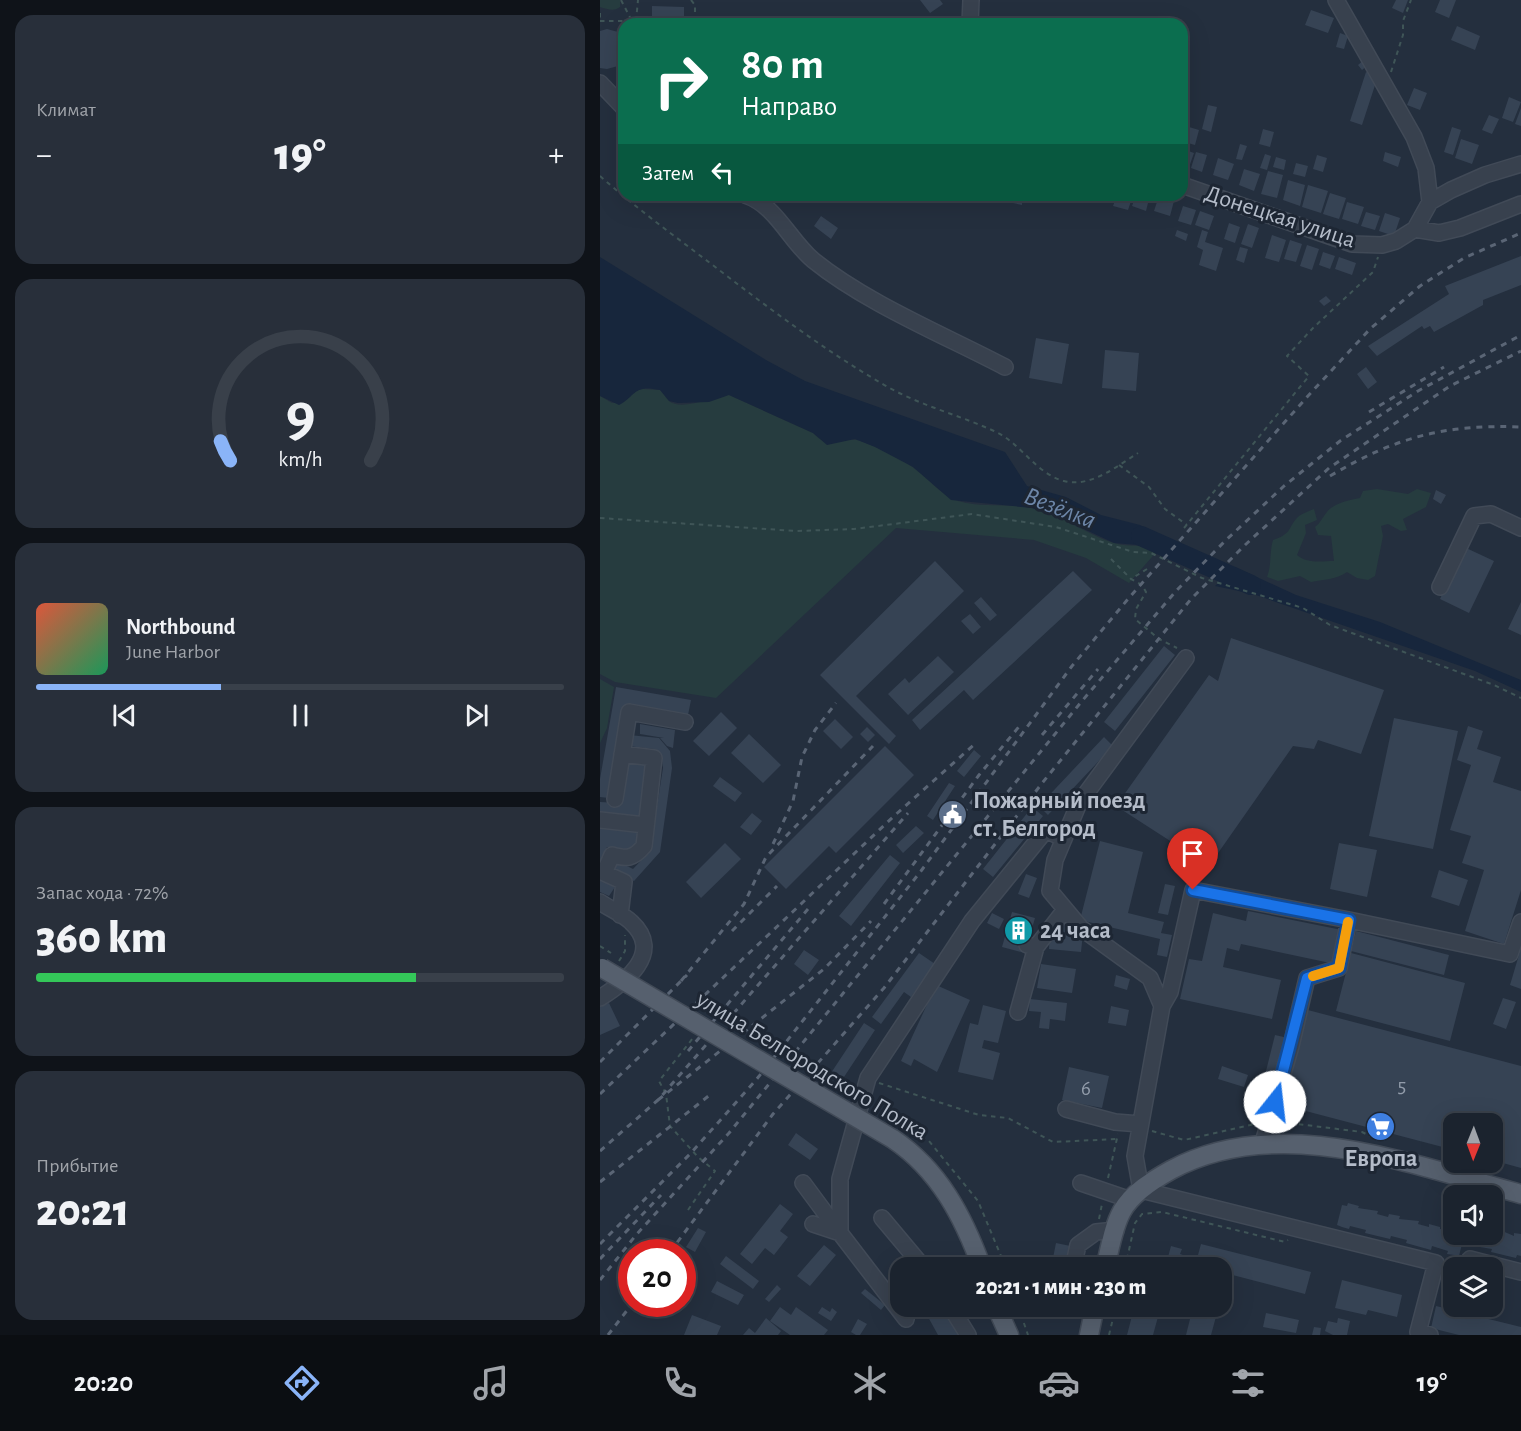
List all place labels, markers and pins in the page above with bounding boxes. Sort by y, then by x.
place label: Пожарный поезд ст. Белгород [973,789,1146,841]
public building icon: Пожарный поезд ст. Белгород [936,799,968,831]
pin [1167,828,1218,890]
building icon: 24 часа [1003,915,1035,947]
place label: 24 часа [1040,919,1111,943]
supermarket icon: Европа [1365,1110,1397,1142]
place label: Европа [1345,1147,1417,1171]

